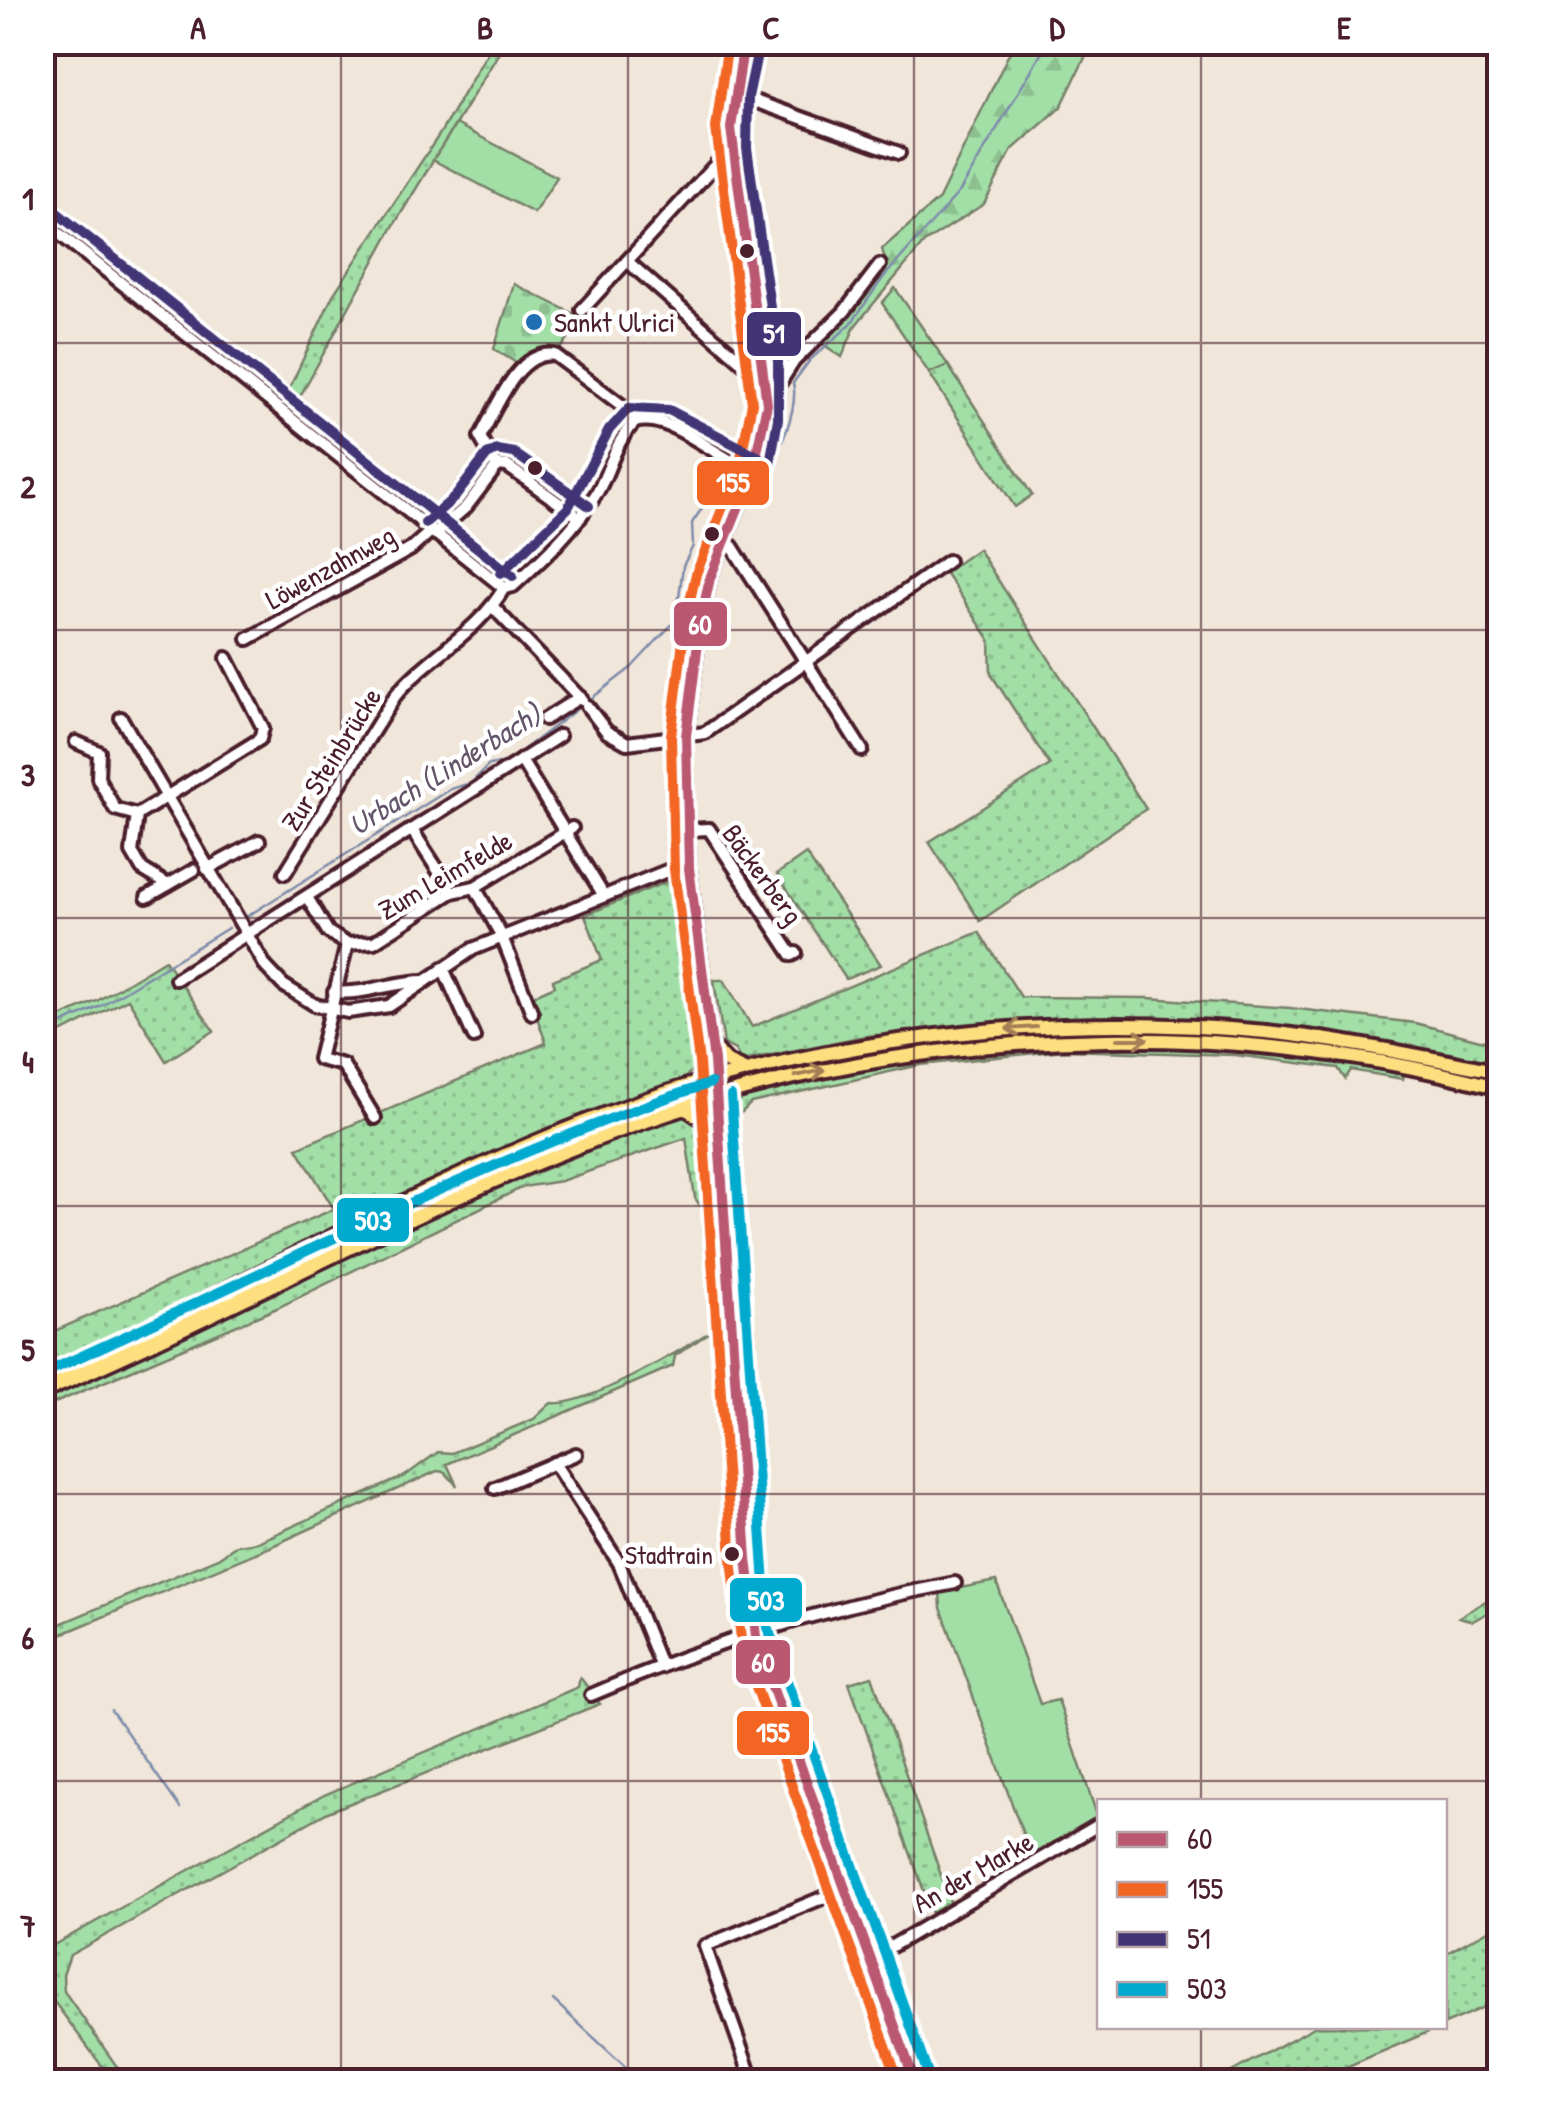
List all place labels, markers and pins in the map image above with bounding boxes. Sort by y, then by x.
unlabelled marker [737,241,757,261]
place label: Sankt Ulrici [554,303,675,341]
marker: Sankt Ulrici [523,311,545,333]
unlabelled marker [525,458,545,478]
unlabelled marker [702,524,722,544]
place label: Stadtrain [625,1537,713,1572]
marker: Stadtrain [722,1544,742,1564]

